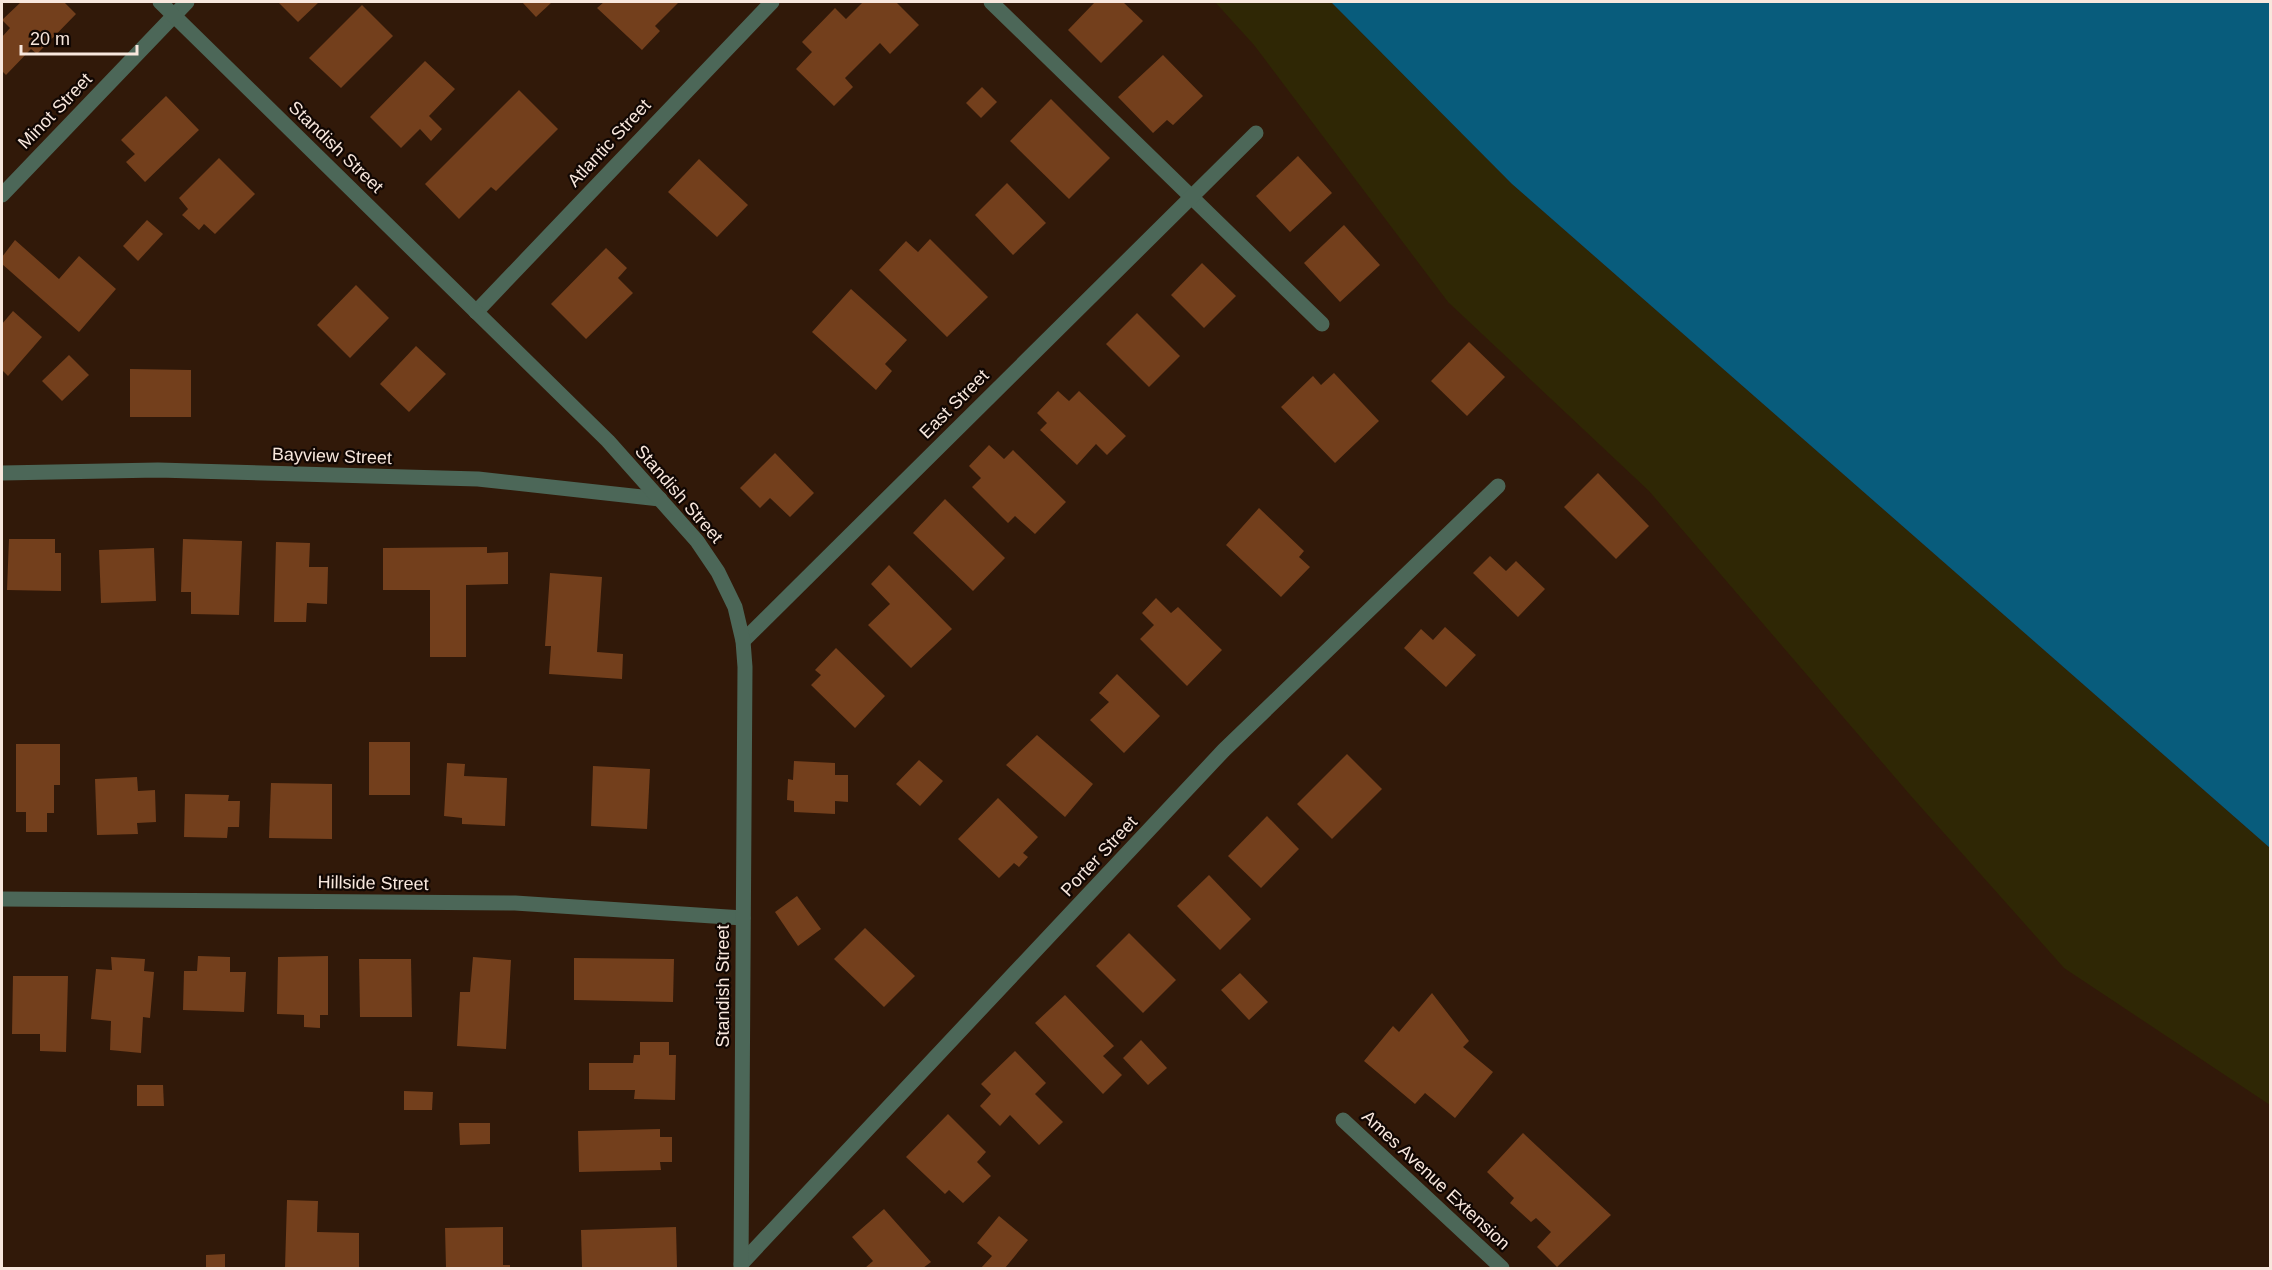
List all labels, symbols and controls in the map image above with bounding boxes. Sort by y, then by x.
scale bar [21,18,136,56]
text: 20 m [30,29,70,49]
street label: Minot Street [14,69,96,153]
street label: Atlantic Street [563,95,655,191]
street label: Standish Street [285,97,387,197]
street label: East Street [915,365,993,443]
street label: Standish Street [631,441,727,547]
street label: Bayview Street [272,444,392,468]
street label: Porter Street [1057,812,1141,900]
street label: Hillside Street [317,872,429,894]
street label: Standish Street [713,924,733,1048]
street label: Ames Avenue Extension [1358,1106,1514,1254]

